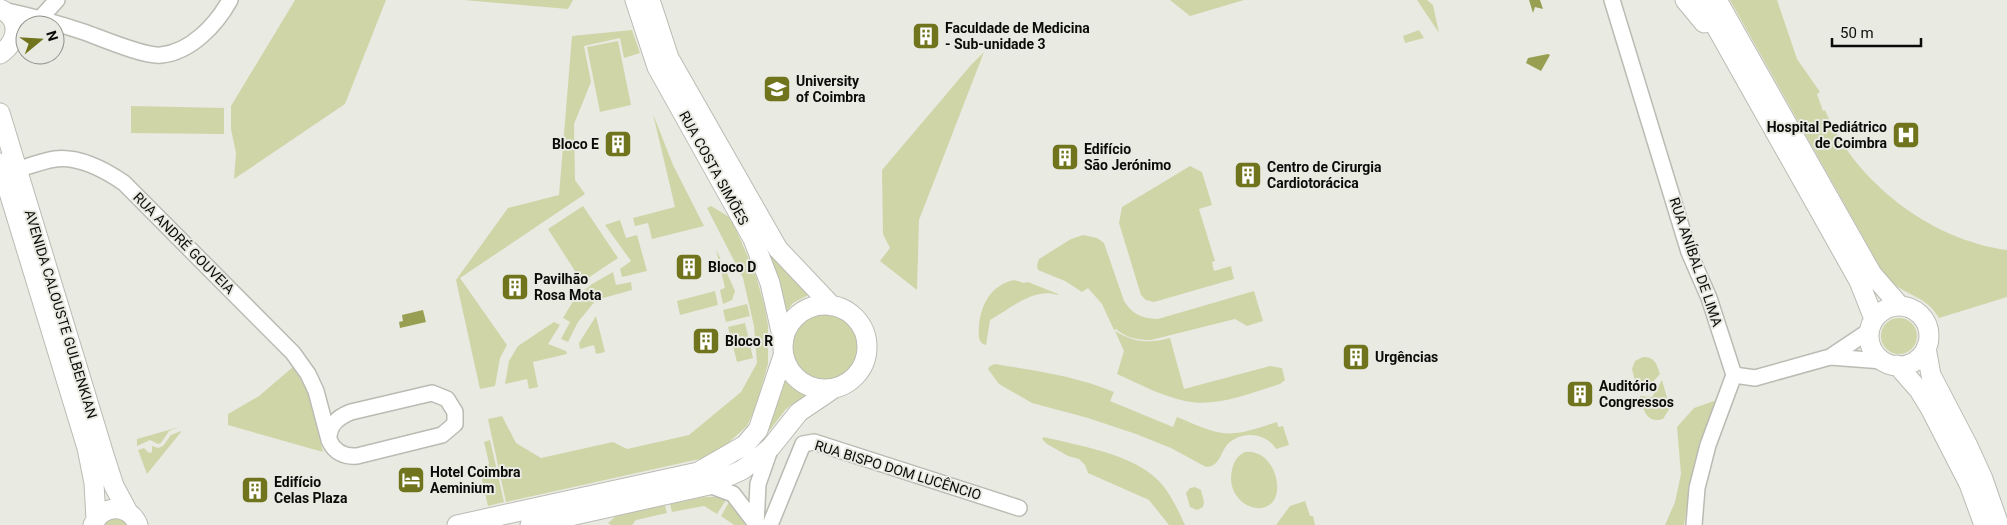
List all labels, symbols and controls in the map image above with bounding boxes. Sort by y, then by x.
north arrow [15,15,65,65]
scale bar [1832,15,1921,47]
place label: Faculdade de Medicina - Sub-unidade 3 [945,20,1090,52]
building icon: Faculdade de Medicina - Sub-unidade 3 [911,21,941,51]
text: 50 m [1840,24,1874,42]
text: N [43,29,62,43]
place label: University of Coimbra [796,73,866,105]
school or university icon: University of Coimbra [762,74,792,104]
street label: RUA COSTA SIMÕES [676,108,753,228]
place label: Hospital Pediátrico de Coimbra [1767,119,1887,151]
hospital icon: Hospital Pediátrico de Coimbra [1891,120,1921,150]
building icon: Bloco E [603,129,633,159]
place label: Bloco E [552,136,599,152]
place label: Edifício São Jerónimo [1084,141,1171,173]
building icon: Edifício São Jerónimo [1050,142,1080,172]
place label: Centro de Cirurgia Cardiotorácica [1267,159,1382,191]
building icon: Centro de Cirurgia Cardiotorácica [1233,160,1263,190]
street label: RUA ANDRÉ GOUVEIA [130,188,239,297]
street label: RUA ANÍBAL DE LIMA [1666,195,1727,329]
street label: AVENIDA CALOUSTE GULBENKIAN [22,208,100,420]
building icon: Bloco D [674,252,704,282]
place label: Bloco D [708,259,756,275]
place label: Pavilhão Rosa Mota [534,271,602,303]
building icon: Pavilhão Rosa Mota [500,272,530,302]
building icon: Bloco R [691,326,721,356]
place label: Bloco R [725,333,773,349]
building icon: Urgências [1341,342,1371,372]
place label: Urgências [1375,349,1438,365]
place label: Auditório Congressos [1599,378,1674,410]
building icon: Auditório Congressos [1565,379,1595,409]
street label: RUA BISPO DOM LUCÊNCIO [813,436,984,503]
place label: Hotel Coimbra Aeminium [430,464,521,496]
hotel icon: Hotel Coimbra Aeminium [396,465,426,495]
place label: Edifício Celas Plaza [274,474,348,506]
building icon: Edifício Celas Plaza [240,475,270,505]

